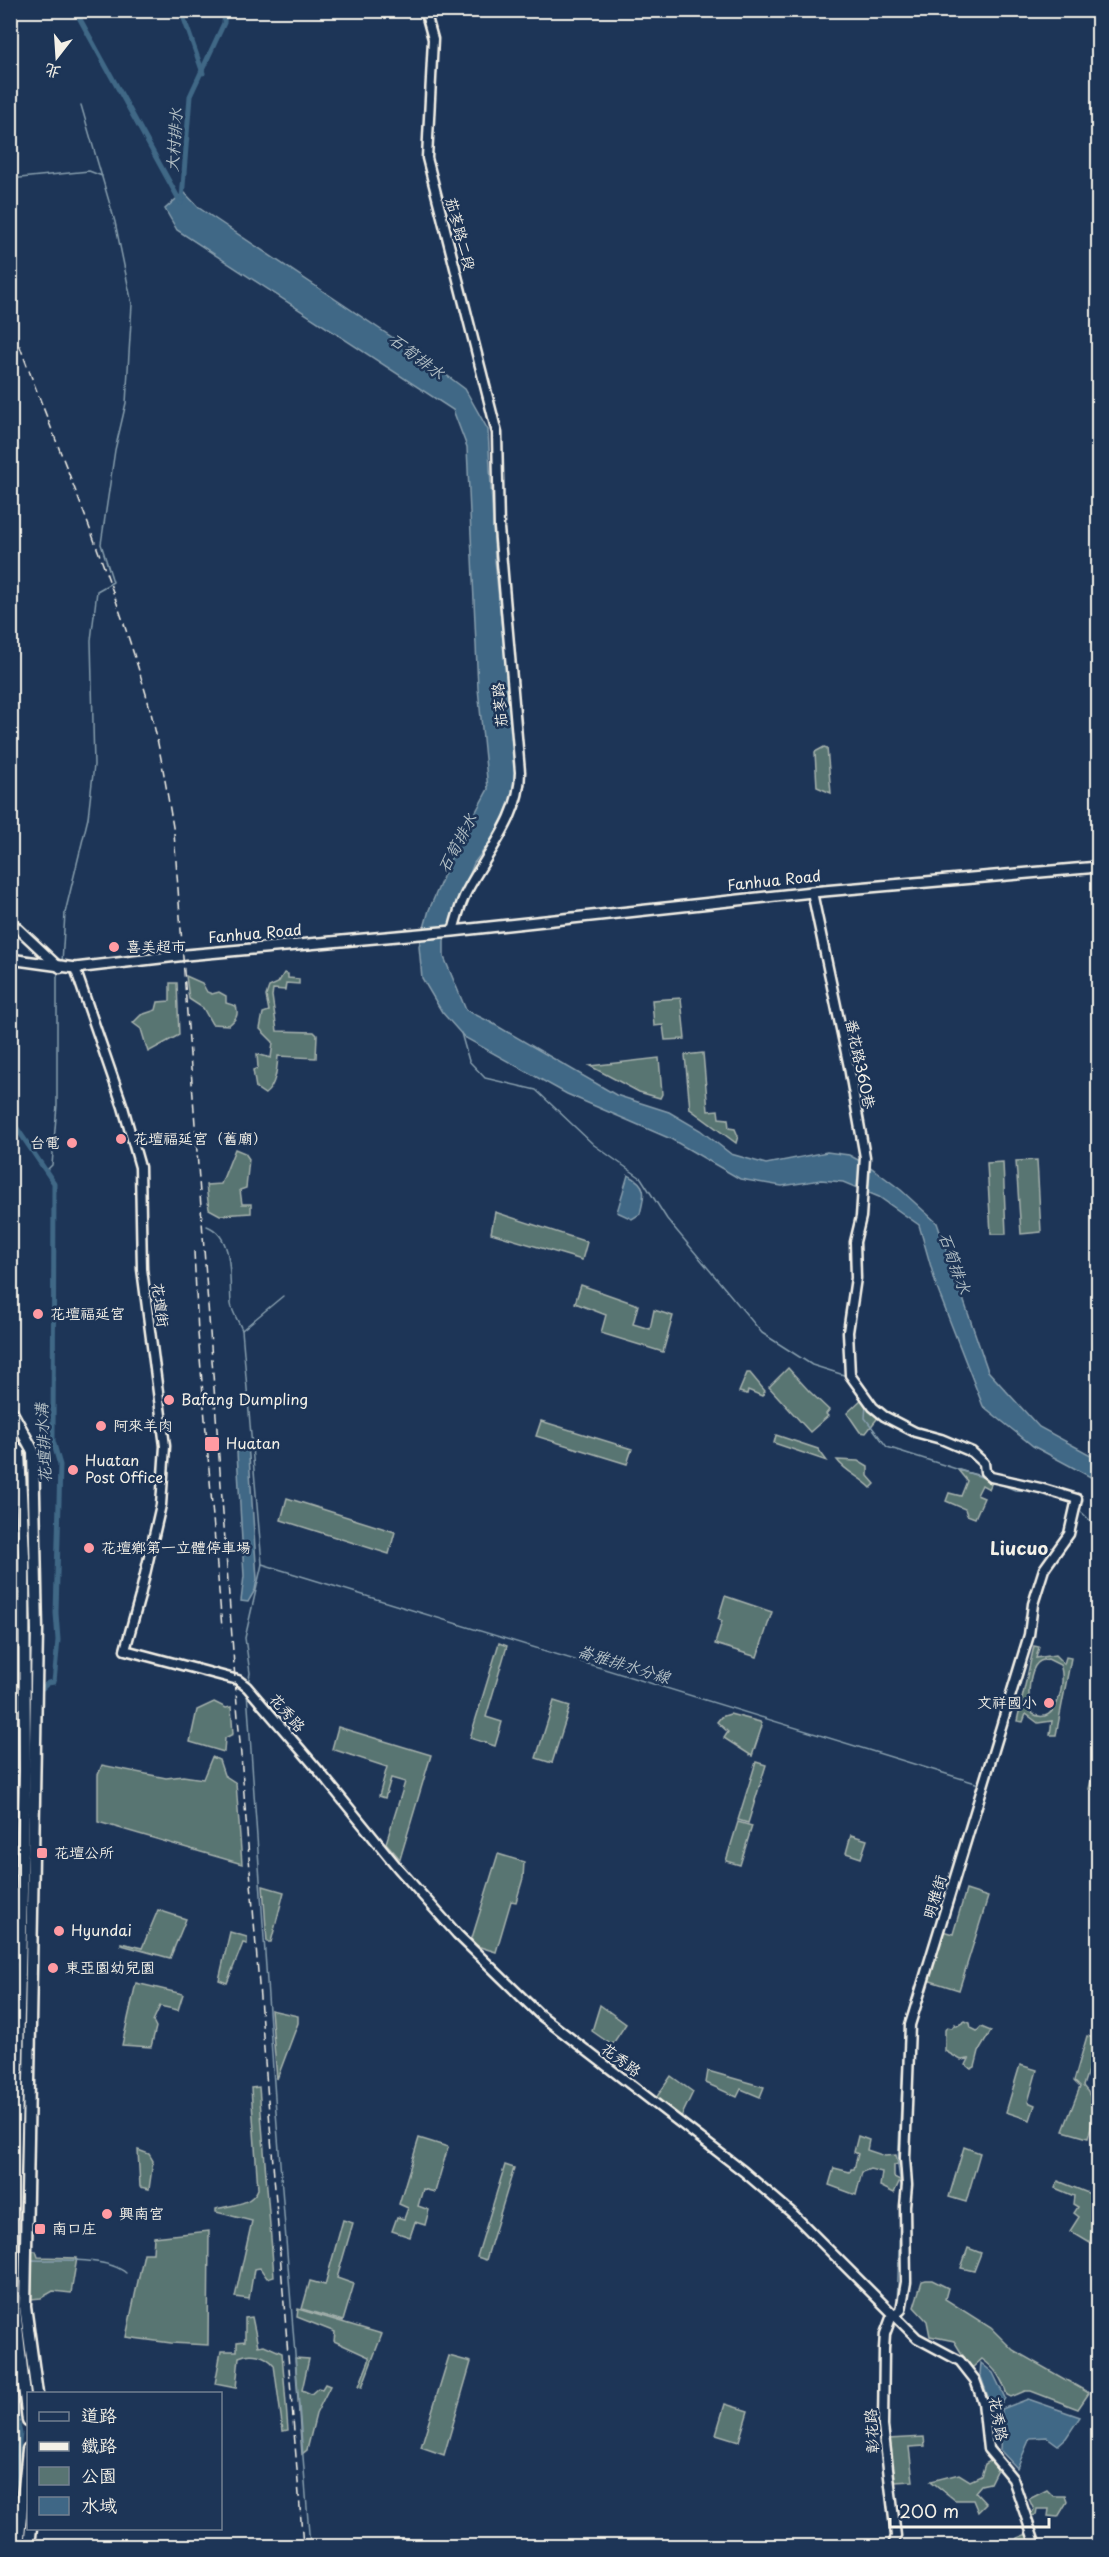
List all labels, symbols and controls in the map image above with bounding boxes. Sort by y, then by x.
north arrow [27,27,87,87]
text: 北 [41,58,63,86]
water label: 大村排水 [159,106,187,173]
street label: 茄苳路二段 [441,194,482,273]
water label: 石筍排水 [385,326,451,385]
street label: 茄苳路 [485,682,512,729]
water label: 石筍排水 [430,808,482,876]
street label: Fanhua Road [726,863,822,896]
street label: Fanhua Road [207,917,303,948]
place label: 喜美超市 [126,934,186,957]
marker: 喜美超市 [107,940,121,954]
street label: 番花路360巷 [841,1017,882,1111]
place label: 花壇福延宮（舊廟） [133,1126,268,1149]
place label: 台電 [30,1130,60,1153]
marker: 花壇福延宮（舊廟） [114,1132,128,1146]
marker: 台電 [65,1136,79,1150]
water label: 石筍排水 [934,1228,979,1298]
street label: 花壇街 [147,1281,176,1329]
place label: 花壇福延宮 [50,1301,125,1324]
marker: 花壇福延宮 [31,1307,45,1321]
place label: Bafang Dumpling [181,1387,308,1410]
marker: Bafang Dumpling [162,1393,176,1407]
water label: 花壇排水溝 [28,1400,56,1484]
place label: 阿來羊肉 [113,1413,173,1436]
marker: 阿來羊肉 [94,1419,108,1433]
place label: Huatan [226,1431,280,1454]
marker: Huatan [203,1435,221,1453]
place label: Huatan Post Office [85,1448,163,1488]
marker: Huatan Post Office [66,1463,80,1477]
district label: Liucuo [990,1534,1048,1561]
place label: 花壇鄉第一立體停車場 [101,1535,251,1558]
marker: 花壇鄉第一立體停車場 [82,1541,96,1555]
water label: 崙雅排水分線 [575,1638,675,1689]
street label: 花秀路 [265,1687,312,1737]
place label: 文祥國小 [977,1690,1037,1713]
marker: 文祥國小 [1042,1696,1056,1710]
place label: 花壇公所 [54,1840,114,1863]
marker: 花壇公所 [35,1846,49,1860]
street label: 明雅街 [916,1872,951,1921]
place label: Hyundai [71,1918,132,1941]
marker: Hyundai [52,1924,66,1938]
place label: 東亞園幼兒園 [65,1955,155,1978]
marker: 東亞園幼兒園 [46,1961,60,1975]
street label: 花秀路 [597,2036,647,2082]
place label: 興南宮 [119,2201,164,2224]
marker: 興南宮 [100,2207,114,2221]
place label: 南口庄 [52,2216,97,2239]
marker: 南口庄 [33,2222,47,2236]
legend [27,2392,222,2530]
street label: 花秀路 [984,2395,1015,2443]
text: 道路 [81,2401,117,2428]
street label: 彰花路 [858,2408,883,2454]
text: 鐵路 [81,2431,117,2458]
text: 公園 [81,2461,117,2488]
text: 水域 [81,2491,117,2518]
scale bar [890,2491,1049,2529]
text: 200 m [899,2497,959,2524]

